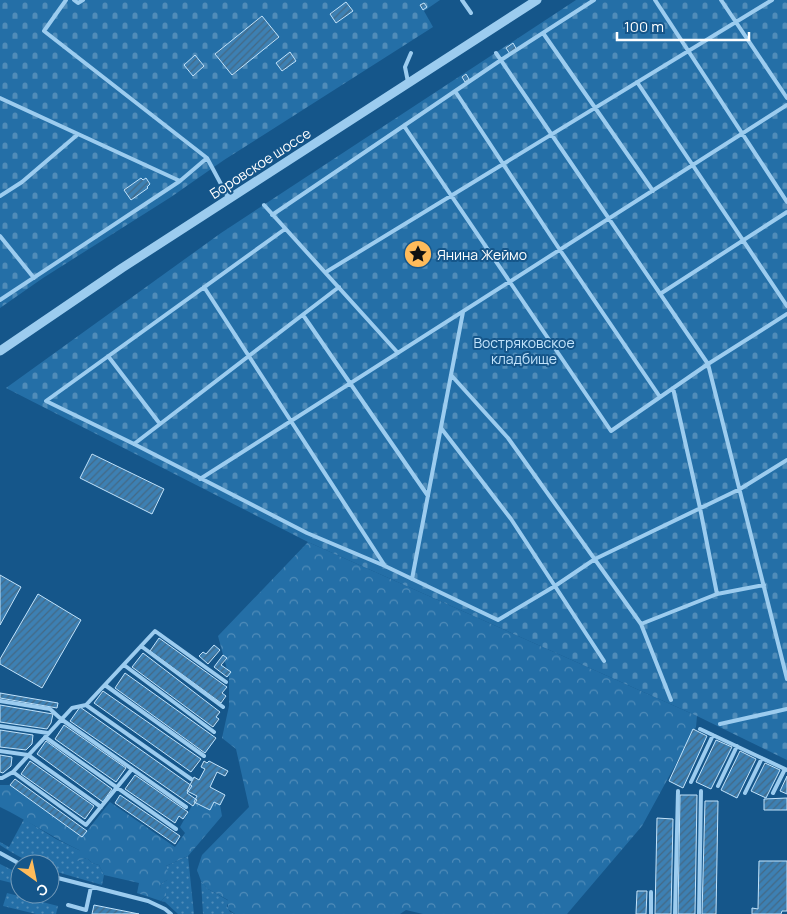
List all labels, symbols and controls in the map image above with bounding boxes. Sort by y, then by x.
scale bar [617,10,750,42]
text: 100 m [624,16,664,37]
street label: Боровское шоссе [206,123,314,203]
place icon: Янина Жеймо [403,239,433,269]
place label: Янина Жеймо [437,245,527,264]
park label: Востряковское кладбище [473,333,575,368]
north arrow [10,854,60,904]
text: С [33,880,52,901]

